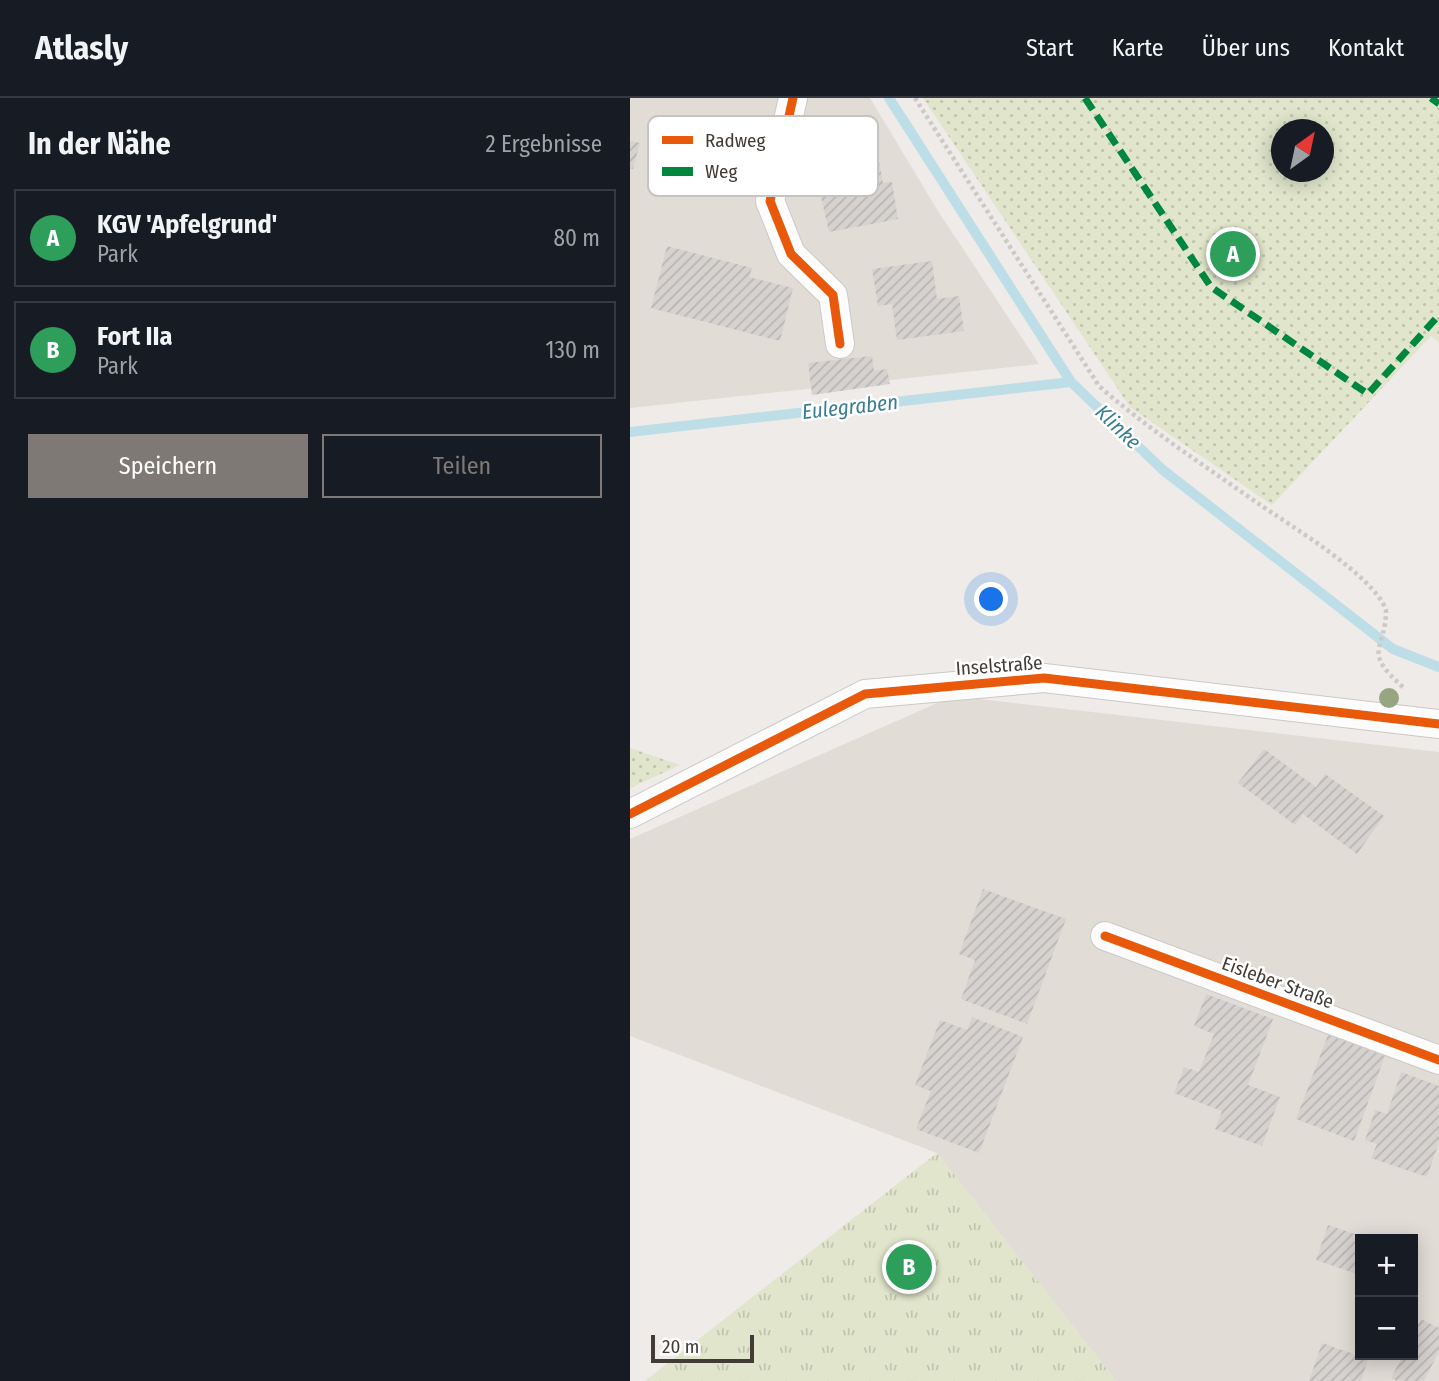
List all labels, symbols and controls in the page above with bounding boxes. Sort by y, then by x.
text: Atlasly [35,28,128,68]
text: Start [1026,34,1074,62]
text: Karte [1112,34,1164,62]
text: Über uns [1202,34,1290,62]
text: Kontakt [1328,34,1404,62]
legend [648,116,878,196]
north arrow [1271,119,1334,182]
text: In der Nähe [28,126,171,162]
text: Radweg [705,129,765,152]
text: 2 Ergebnisse [485,130,602,158]
text: Weg [705,160,737,183]
text: KGV 'Apfelgrund' [97,209,277,240]
text: A [47,224,59,252]
text: 80 m [553,224,600,252]
pin: A [1210,228,1256,280]
text: Park [97,240,138,268]
text: Fort IIa [97,321,172,352]
text: B [47,336,59,364]
text: 130 m [546,336,600,364]
text: Park [97,352,138,380]
water label: Eulegraben [801,389,899,425]
water label: Klinke [1090,399,1146,455]
button: Speichern [28,434,308,498]
button: Teilen [322,434,602,498]
your location [974,582,1008,616]
street label: Inselstraße [955,651,1043,680]
street label: Eisleber Straße [1219,952,1337,1013]
map controls [1355,1234,1418,1360]
button: + [1355,1234,1418,1297]
pin: B [886,1241,932,1293]
button: − [1355,1297,1418,1360]
scale bar [651,1332,754,1364]
text: 20 m [662,1335,699,1358]

